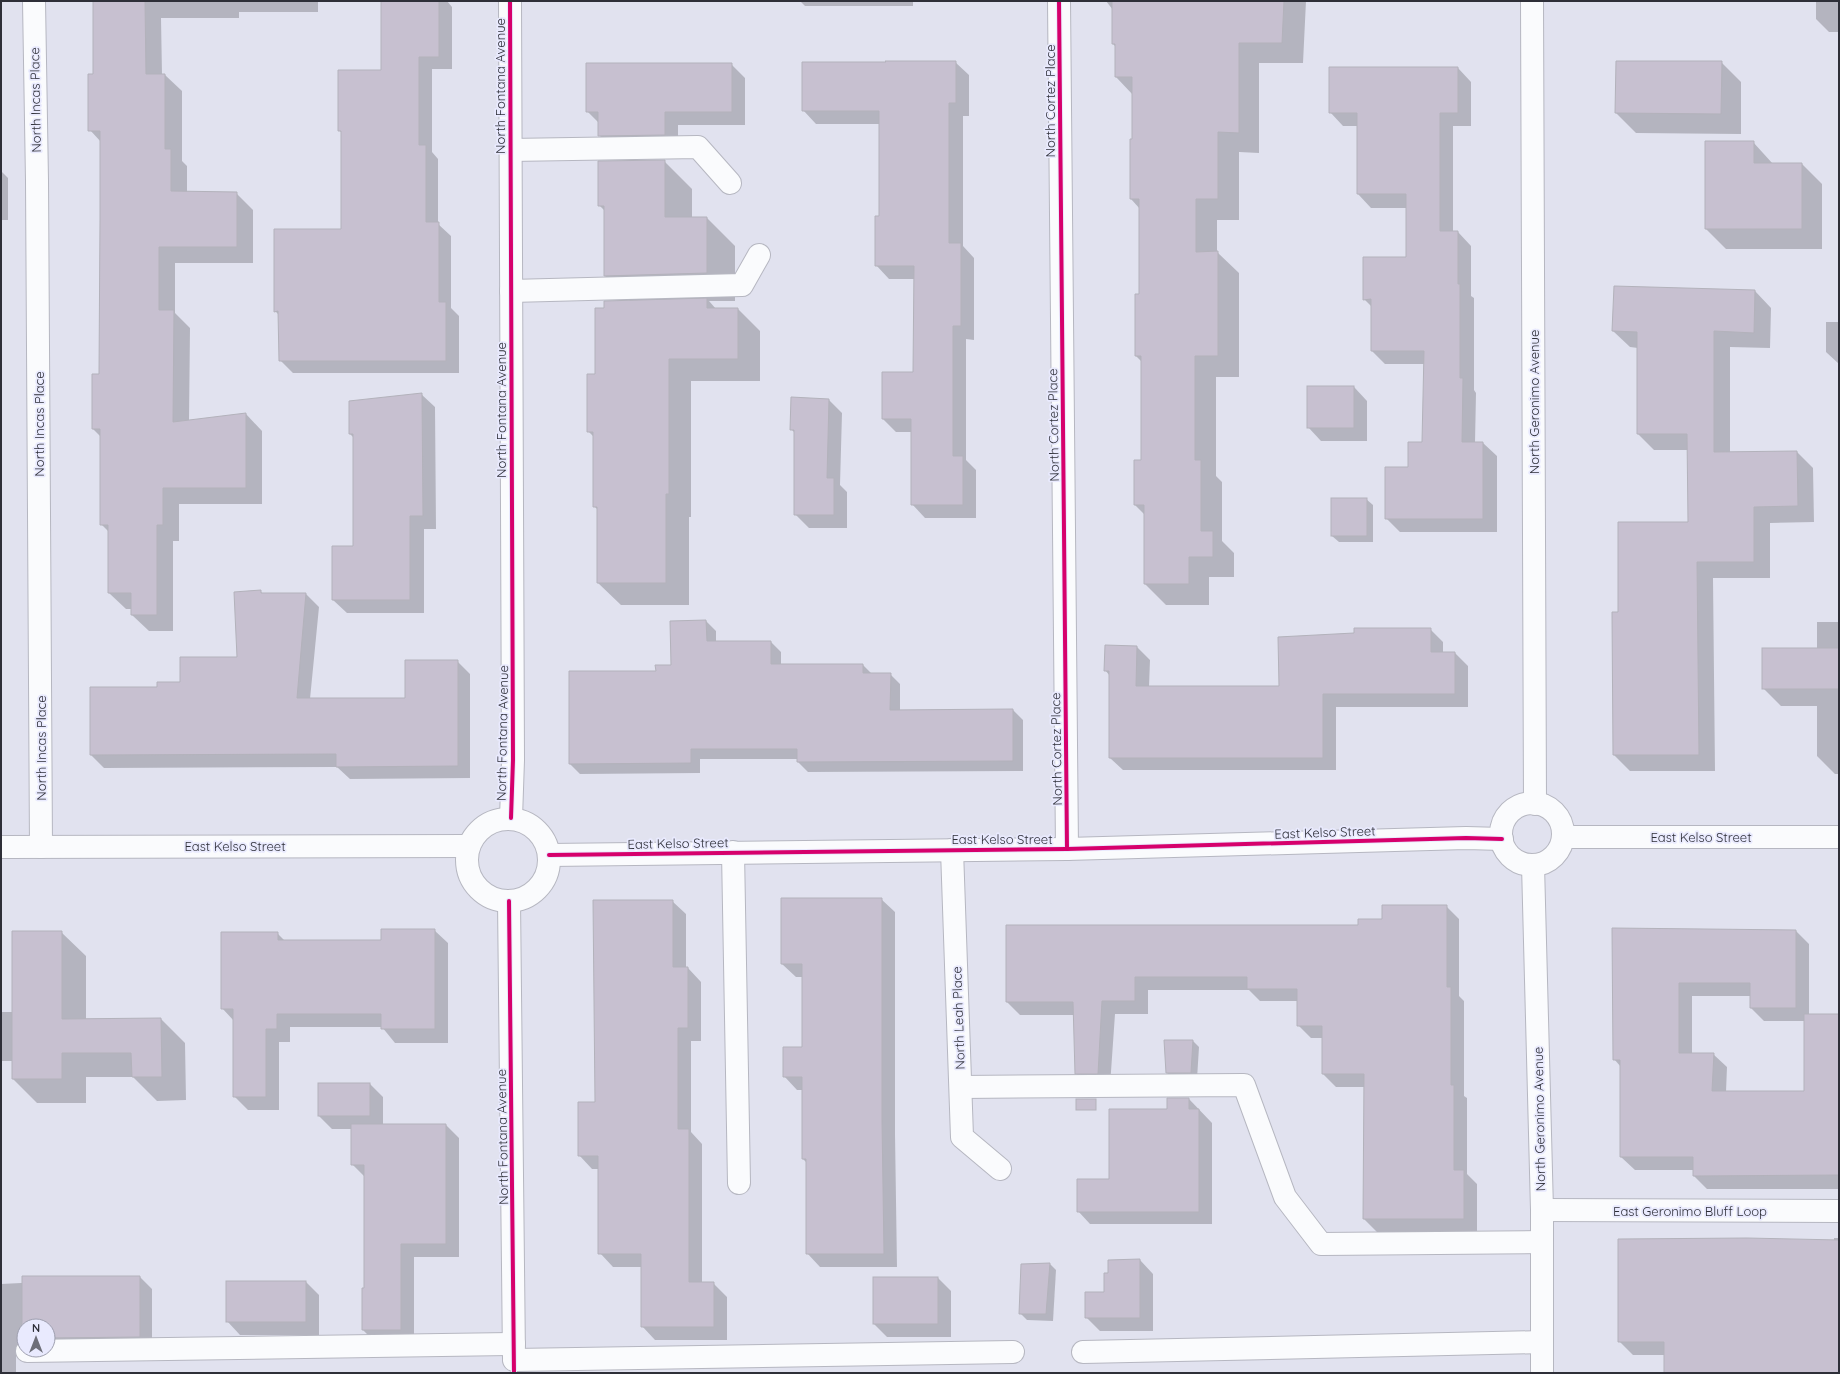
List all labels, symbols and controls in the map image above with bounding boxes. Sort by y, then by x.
street label: North Fontana Avenue [492,18,508,154]
street label: North Cortez Place [1042,44,1058,158]
street label: North Incas Place [26,47,44,153]
street label: North Geronimo Avenue [1526,330,1542,474]
street label: North Fontana Avenue [493,342,509,478]
street label: North Cortez Place [1044,368,1062,482]
street label: North Incas Place [31,371,47,477]
street label: North Fontana Avenue [493,665,511,801]
street label: North Cortez Place [1047,692,1065,806]
street label: North Incas Place [33,695,49,801]
street label: East Kelso Street [1274,822,1376,842]
street label: East Kelso Street [1650,829,1752,845]
street label: East Kelso Street [951,831,1053,847]
street label: East Kelso Street [627,834,729,852]
street label: East Kelso Street [184,838,286,854]
street label: North Leah Place [948,966,968,1070]
street label: North Geronimo Avenue [1530,1047,1548,1191]
street label: North Fontana Avenue [493,1069,511,1205]
street label: East Geronimo Bluff Loop [1613,1203,1767,1219]
north arrow [16,1318,56,1358]
text: N [32,1321,40,1335]

